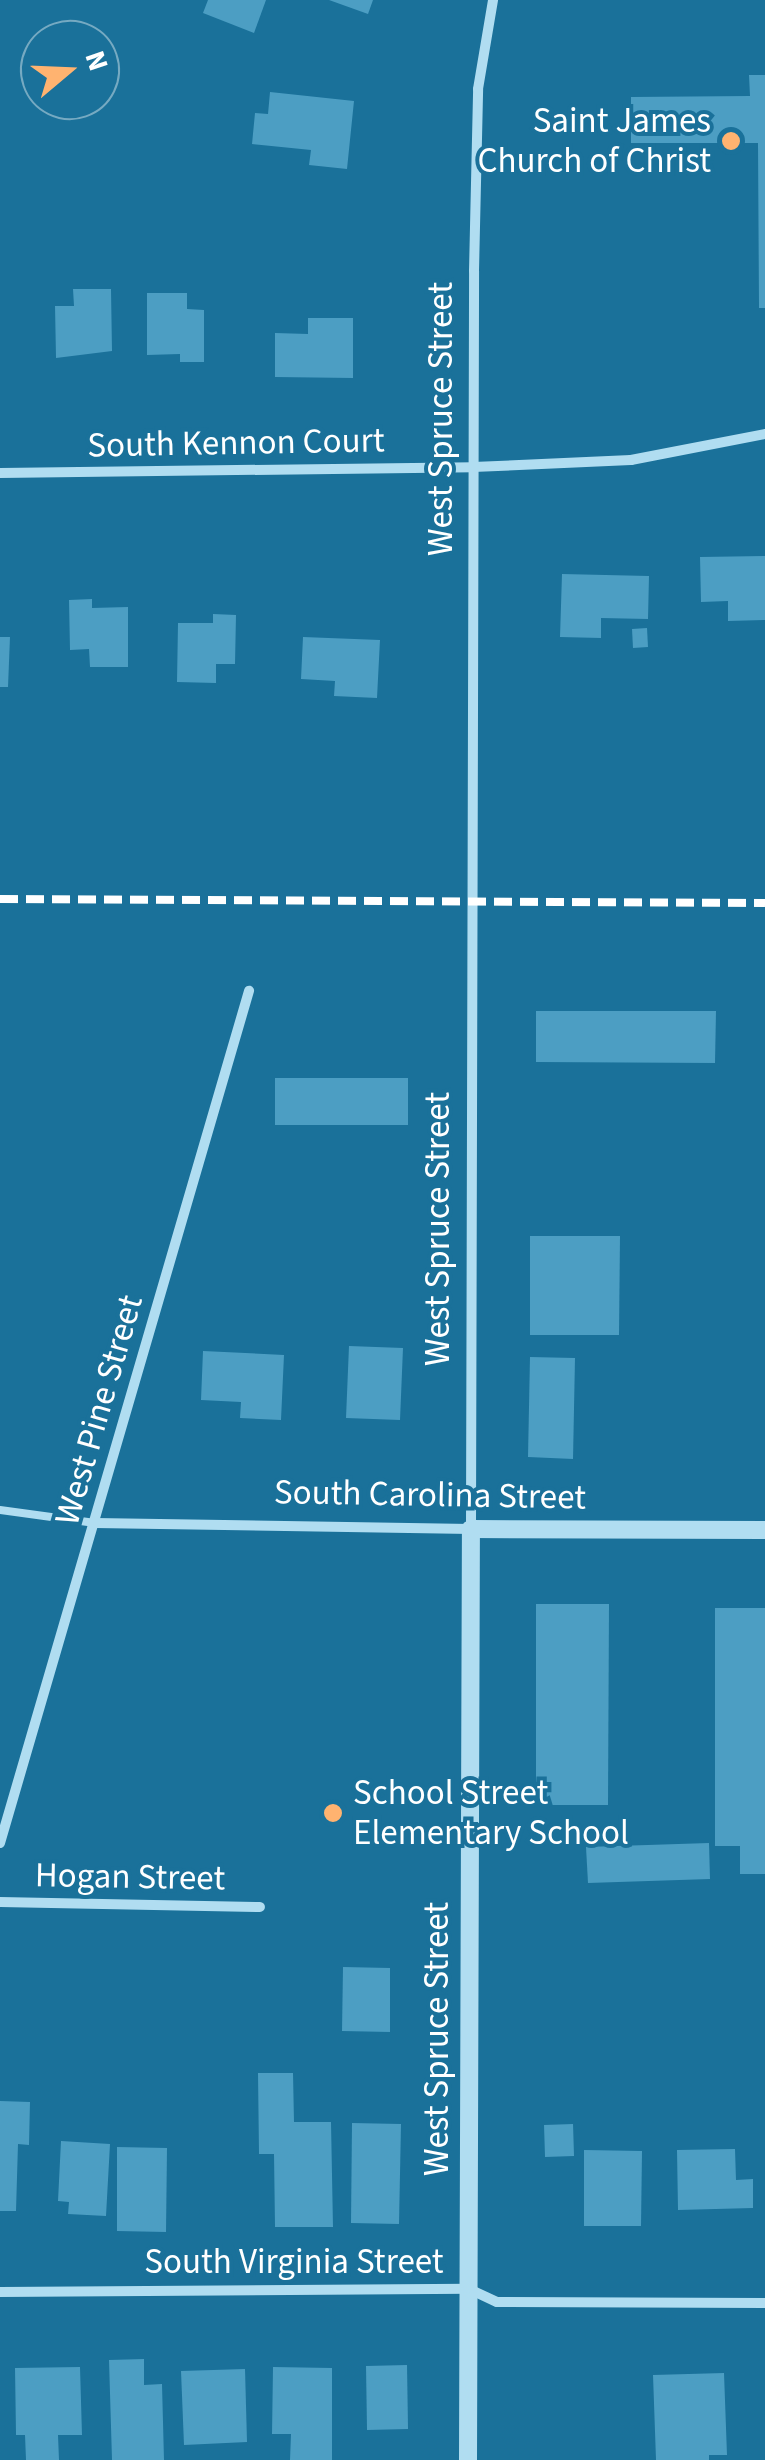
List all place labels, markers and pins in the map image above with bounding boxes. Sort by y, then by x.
place label: Saint James Church of Christ [477,100,711,182]
marker: Saint James Church of Christ [720,130,742,152]
place label: School Street Elementary School [353,1772,629,1854]
marker: School Street Elementary School [322,1802,344,1824]

